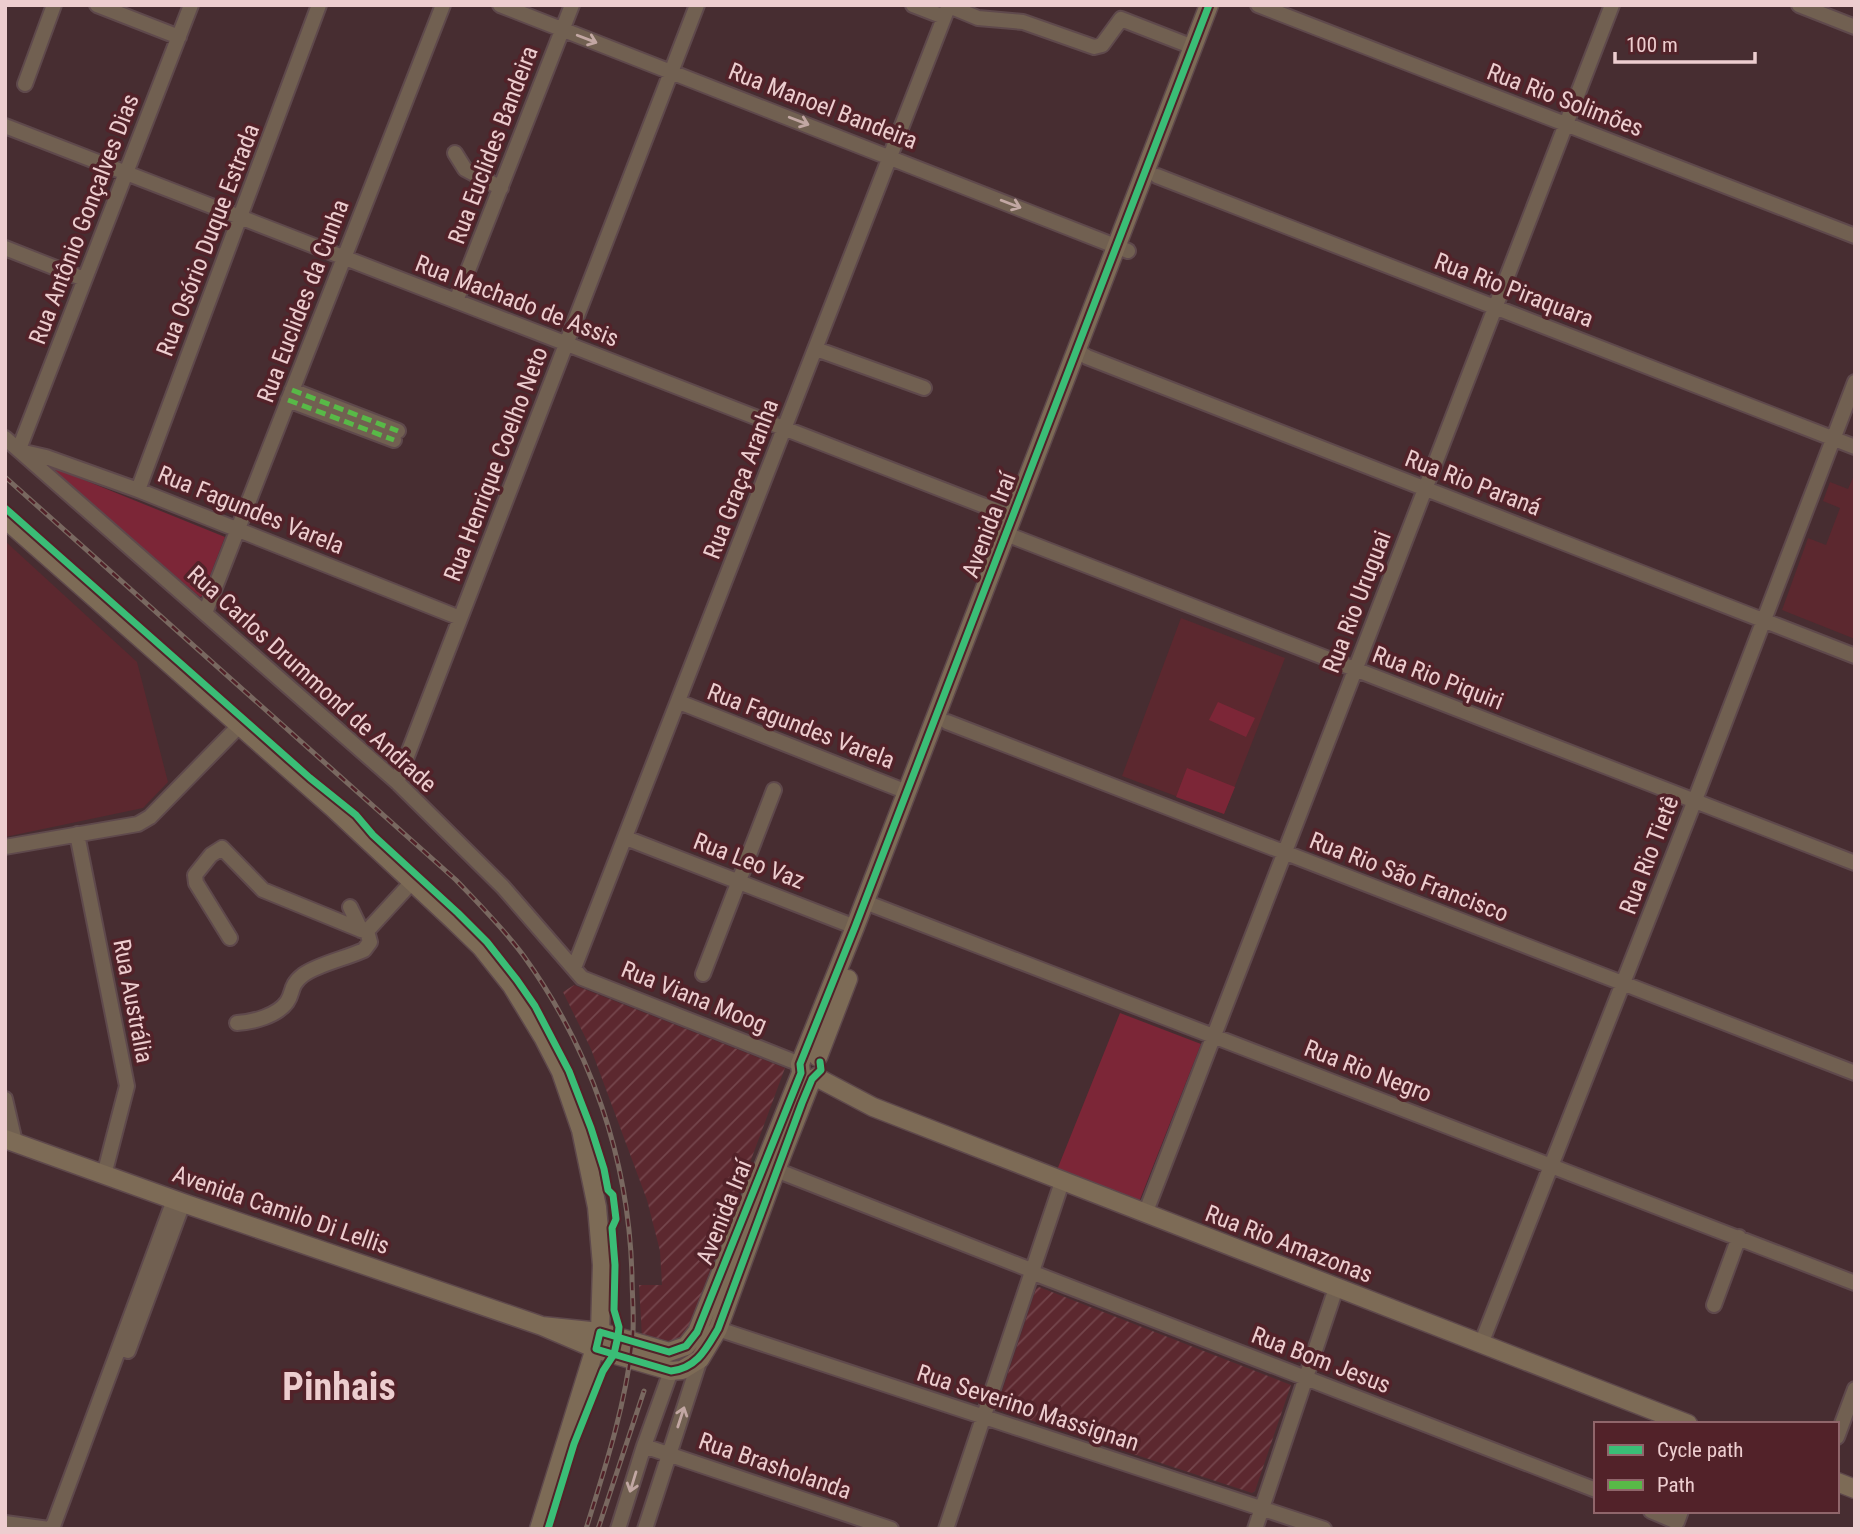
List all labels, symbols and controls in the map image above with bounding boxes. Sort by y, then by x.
scale bar [1615,21,1755,65]
text: 100 m [1626,33,1678,57]
one-way arrow [575,34,597,46]
street label: Rua Euclides Bandeira [442,42,544,248]
street label: Rua Manoel Bandeira [725,57,921,155]
street label: Rua Rio Solimões [1483,57,1647,143]
street label: Rua Antônio Gonçalves Dias [23,90,145,348]
one-way arrow [787,116,809,129]
street label: Rua Osório Duque Estrada [151,120,265,360]
street label: Rua Euclides da Cunha [251,196,355,406]
one-way arrow [999,198,1021,211]
street label: Rua Rio Piraquara [1431,247,1597,333]
street label: Rua Machado de Assis [411,249,623,353]
street label: Rua Henrique Coelho Neto [438,343,554,585]
street label: Rua Graça Aranha [698,395,784,563]
street label: Rua Rio Paraná [1401,444,1545,522]
street label: Rua Fagundes Varela [154,460,348,560]
street label: Avenida Iraí [956,467,1022,582]
street label: Rua Rio Uruguai [1317,527,1397,677]
street label: Rua Carlos Drummond de Andrade [182,560,442,798]
street label: Rua Rio Piquiri [1369,640,1507,716]
street label: Rua Fagundes Varela [703,677,899,775]
street label: Rua Rio Tietê [1614,792,1684,918]
street label: Rua Rio São Francisco [1306,826,1512,928]
street label: Rua Leo Vaz [690,827,808,895]
street label: Rua Austrália [107,937,159,1065]
street label: Rua Viana Moog [617,955,771,1039]
street label: Rua Rio Negro [1300,1034,1436,1108]
street label: Avenida Iraí [690,1154,758,1269]
street label: Avenida Camilo Di Lellis [169,1160,393,1260]
street label: Rua Rio Amazonas [1201,1199,1377,1289]
street label: Rua Bom Jesus [1248,1321,1394,1399]
street label: Rua Severino Massignan [913,1359,1143,1457]
district label: Pinhais [282,1365,396,1409]
one-way arrow [675,1406,688,1428]
legend [1594,1422,1839,1513]
street label: Rua Brasholanda [695,1427,855,1505]
text: Cycle path [1657,1438,1743,1462]
one-way arrow [625,1471,638,1493]
text: Path [1657,1473,1695,1497]

